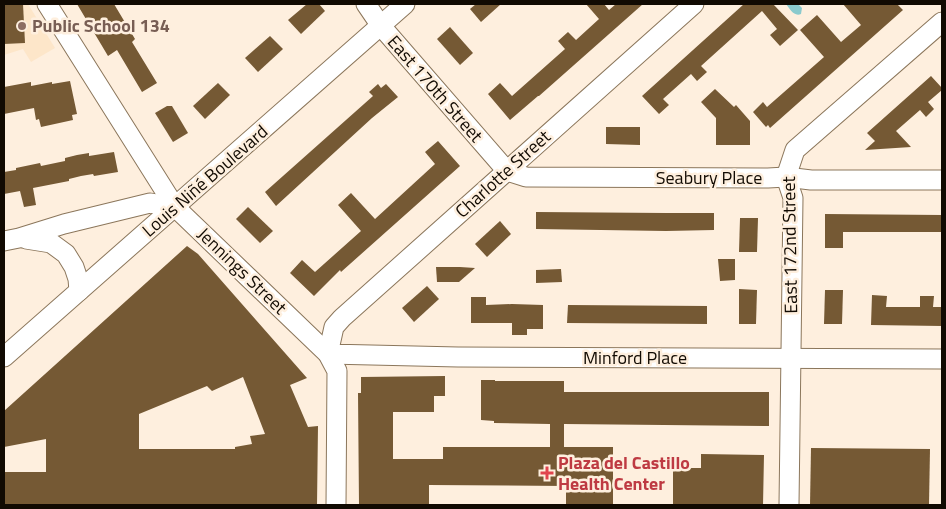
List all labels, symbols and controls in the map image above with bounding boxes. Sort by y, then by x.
place label: Public School 134 [32,12,170,39]
marker: Public School 134 [16,20,28,32]
street label: East 170th Street [381,29,490,149]
street label: Louis Niñé Boulevard [136,118,274,243]
street label: Charlotte Street [449,123,557,224]
street label: Seabury Place [656,164,762,191]
street label: East 172nd Street [775,175,804,314]
street label: Jennings Street [192,221,294,321]
street label: Minford Place [583,344,687,371]
place label: Plaza del Castillo Health Center [558,449,690,497]
marker: Plaza del Castillo Health Center [540,466,554,480]

